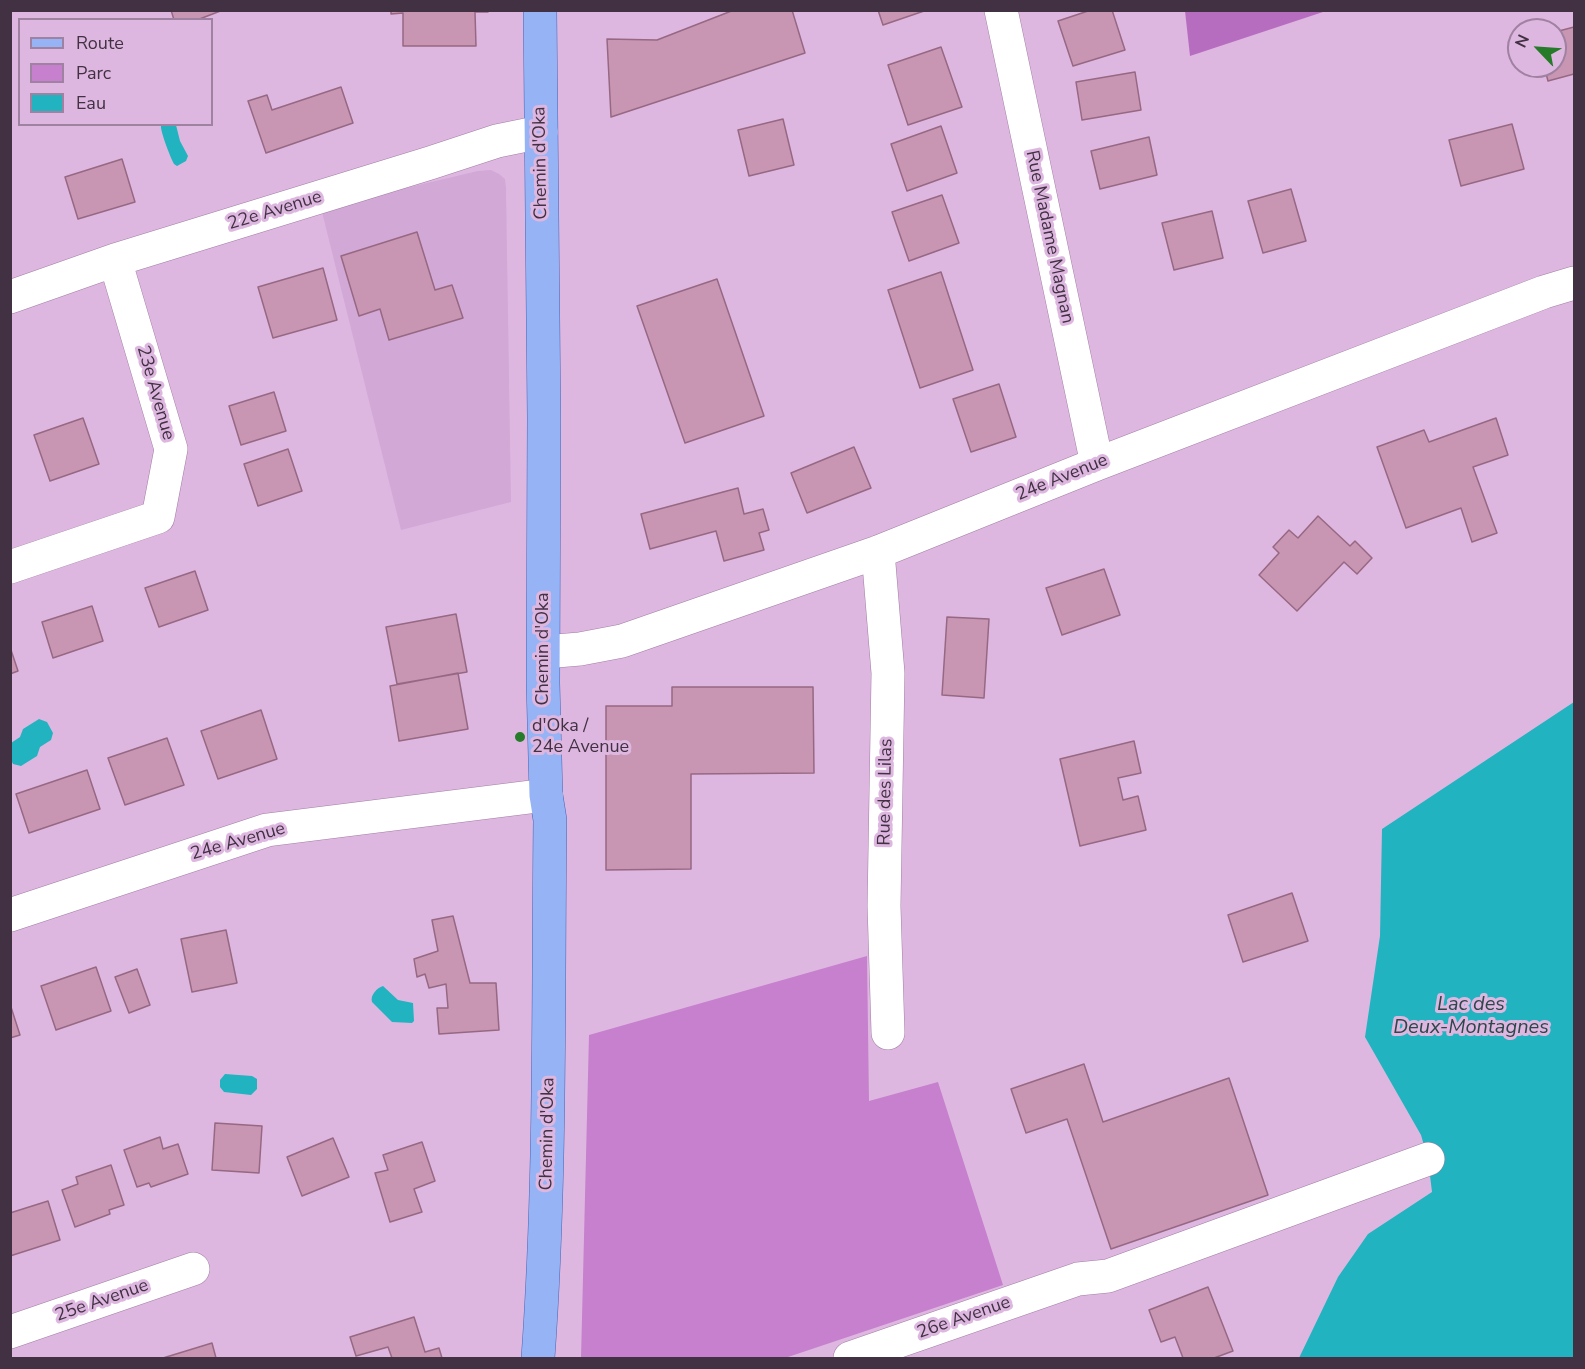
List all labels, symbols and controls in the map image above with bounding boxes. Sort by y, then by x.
legend [18,18,213,126]
north arrow [1507,18,1567,78]
text: Route [76,31,124,55]
text: N [1510,31,1535,51]
text: Parc [76,61,111,85]
text: Eau [76,91,106,115]
street label: Chemin d'Oka [529,106,553,220]
street label: Rue Madame Magnan [1020,148,1078,326]
street label: 22e Avenue [225,186,325,236]
street label: 23e Avenue [131,343,179,443]
street label: 24e Avenue [1013,450,1111,506]
street label: Chemin d'Oka [533,592,555,706]
place label: d'Oka / 24e Avenue [532,716,629,758]
marker: d'Oka / 24e Avenue [513,730,527,744]
street label: Rue des Lilas [874,738,898,846]
street label: 24e Avenue [188,818,288,866]
water label: Lac des Deux-Montagnes [1393,993,1549,1040]
street label: Chemin d'Oka [536,1077,560,1191]
street label: 25e Avenue [53,1275,151,1327]
street label: 26e Avenue [915,1292,1013,1344]

